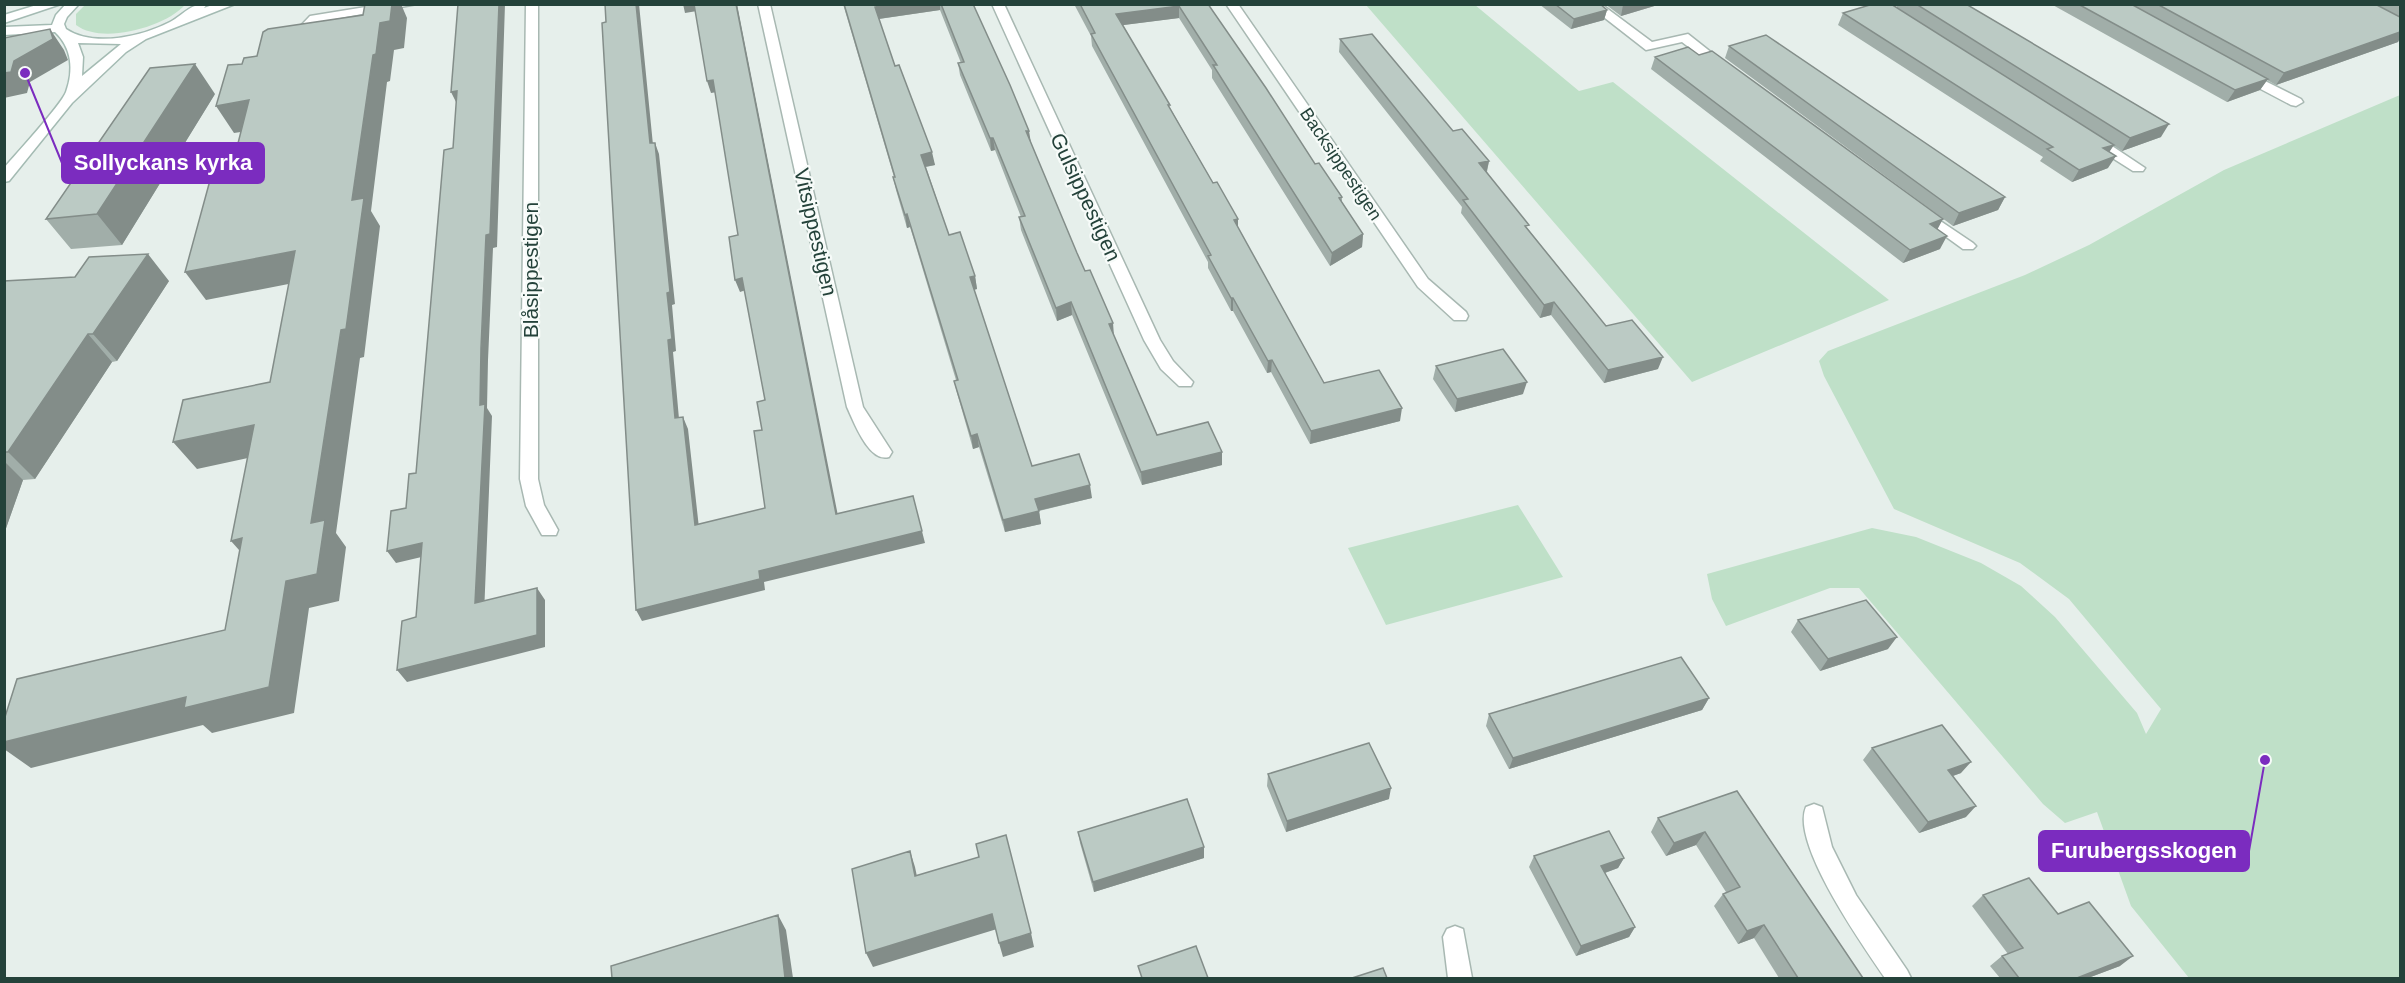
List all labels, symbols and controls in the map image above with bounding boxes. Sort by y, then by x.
street label: Backsippestigen [1296,104,1386,224]
street label: Gulsippestigen [1046,129,1126,265]
callout: Sollyckans kyrka [62,143,264,183]
text: Sollyckans kyrka [74,150,253,175]
street label: Vitsippestigen [790,166,842,298]
street label: Blåsippestigen [519,202,542,338]
callout: Furubergsskogen [2039,831,2249,871]
text: Furubergsskogen [2051,838,2237,863]

